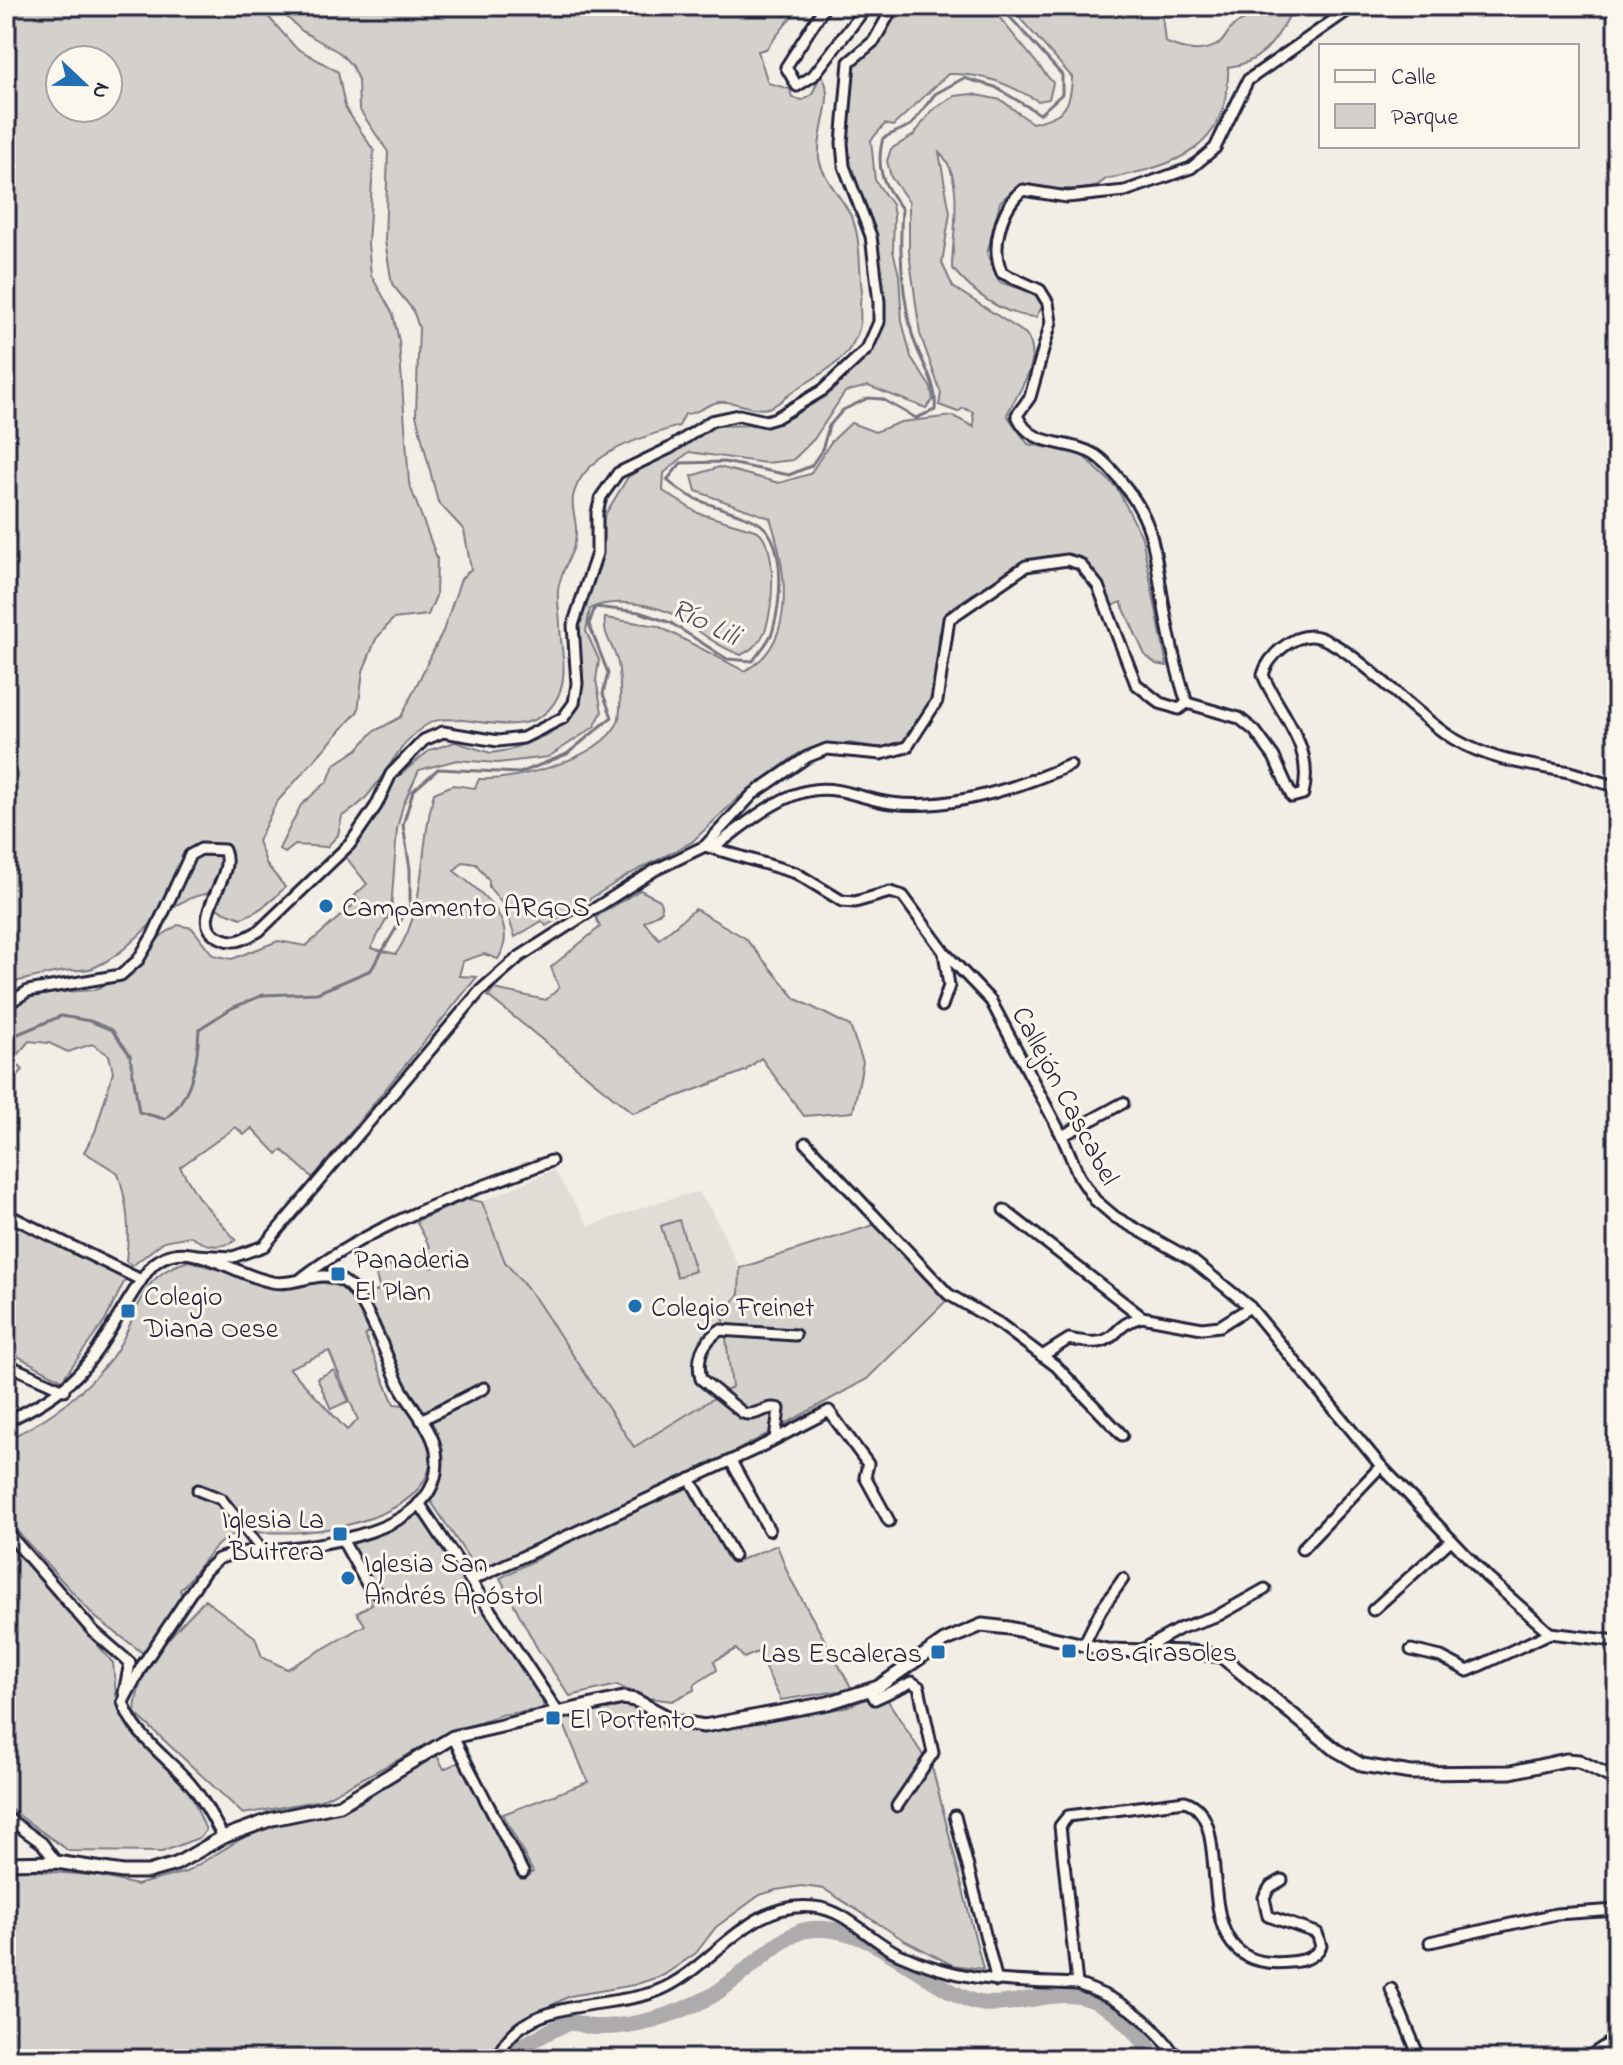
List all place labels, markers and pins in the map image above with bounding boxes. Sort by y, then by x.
place label: Campamento ARGOS [342,889,590,930]
marker: Campamento ARGOS [317,897,335,915]
place label: Panaderia El Plan [354,1241,470,1314]
marker: Panaderia El Plan [329,1265,347,1283]
place label: Colegio Diana Oese [143,1278,279,1351]
place label: Colegio Freinet [651,1289,814,1330]
marker: Colegio Freinet [626,1297,644,1315]
marker: Colegio Diana Oese [119,1302,137,1320]
place label: Iglesia La Buitrera [222,1501,324,1574]
marker: Iglesia La Buitrera [331,1525,349,1543]
place label: Iglesia San Andrés Apóstol [364,1545,542,1618]
marker: Iglesia San Andrés Apóstol [339,1569,357,1587]
place label: Los Girasoles [1085,1634,1237,1675]
place label: Las Escaleras [761,1635,922,1676]
marker: Los Girasoles [1060,1642,1078,1660]
marker: Las Escaleras [929,1643,947,1661]
place label: El Portento [569,1701,695,1742]
marker: El Portento [544,1709,562,1727]

